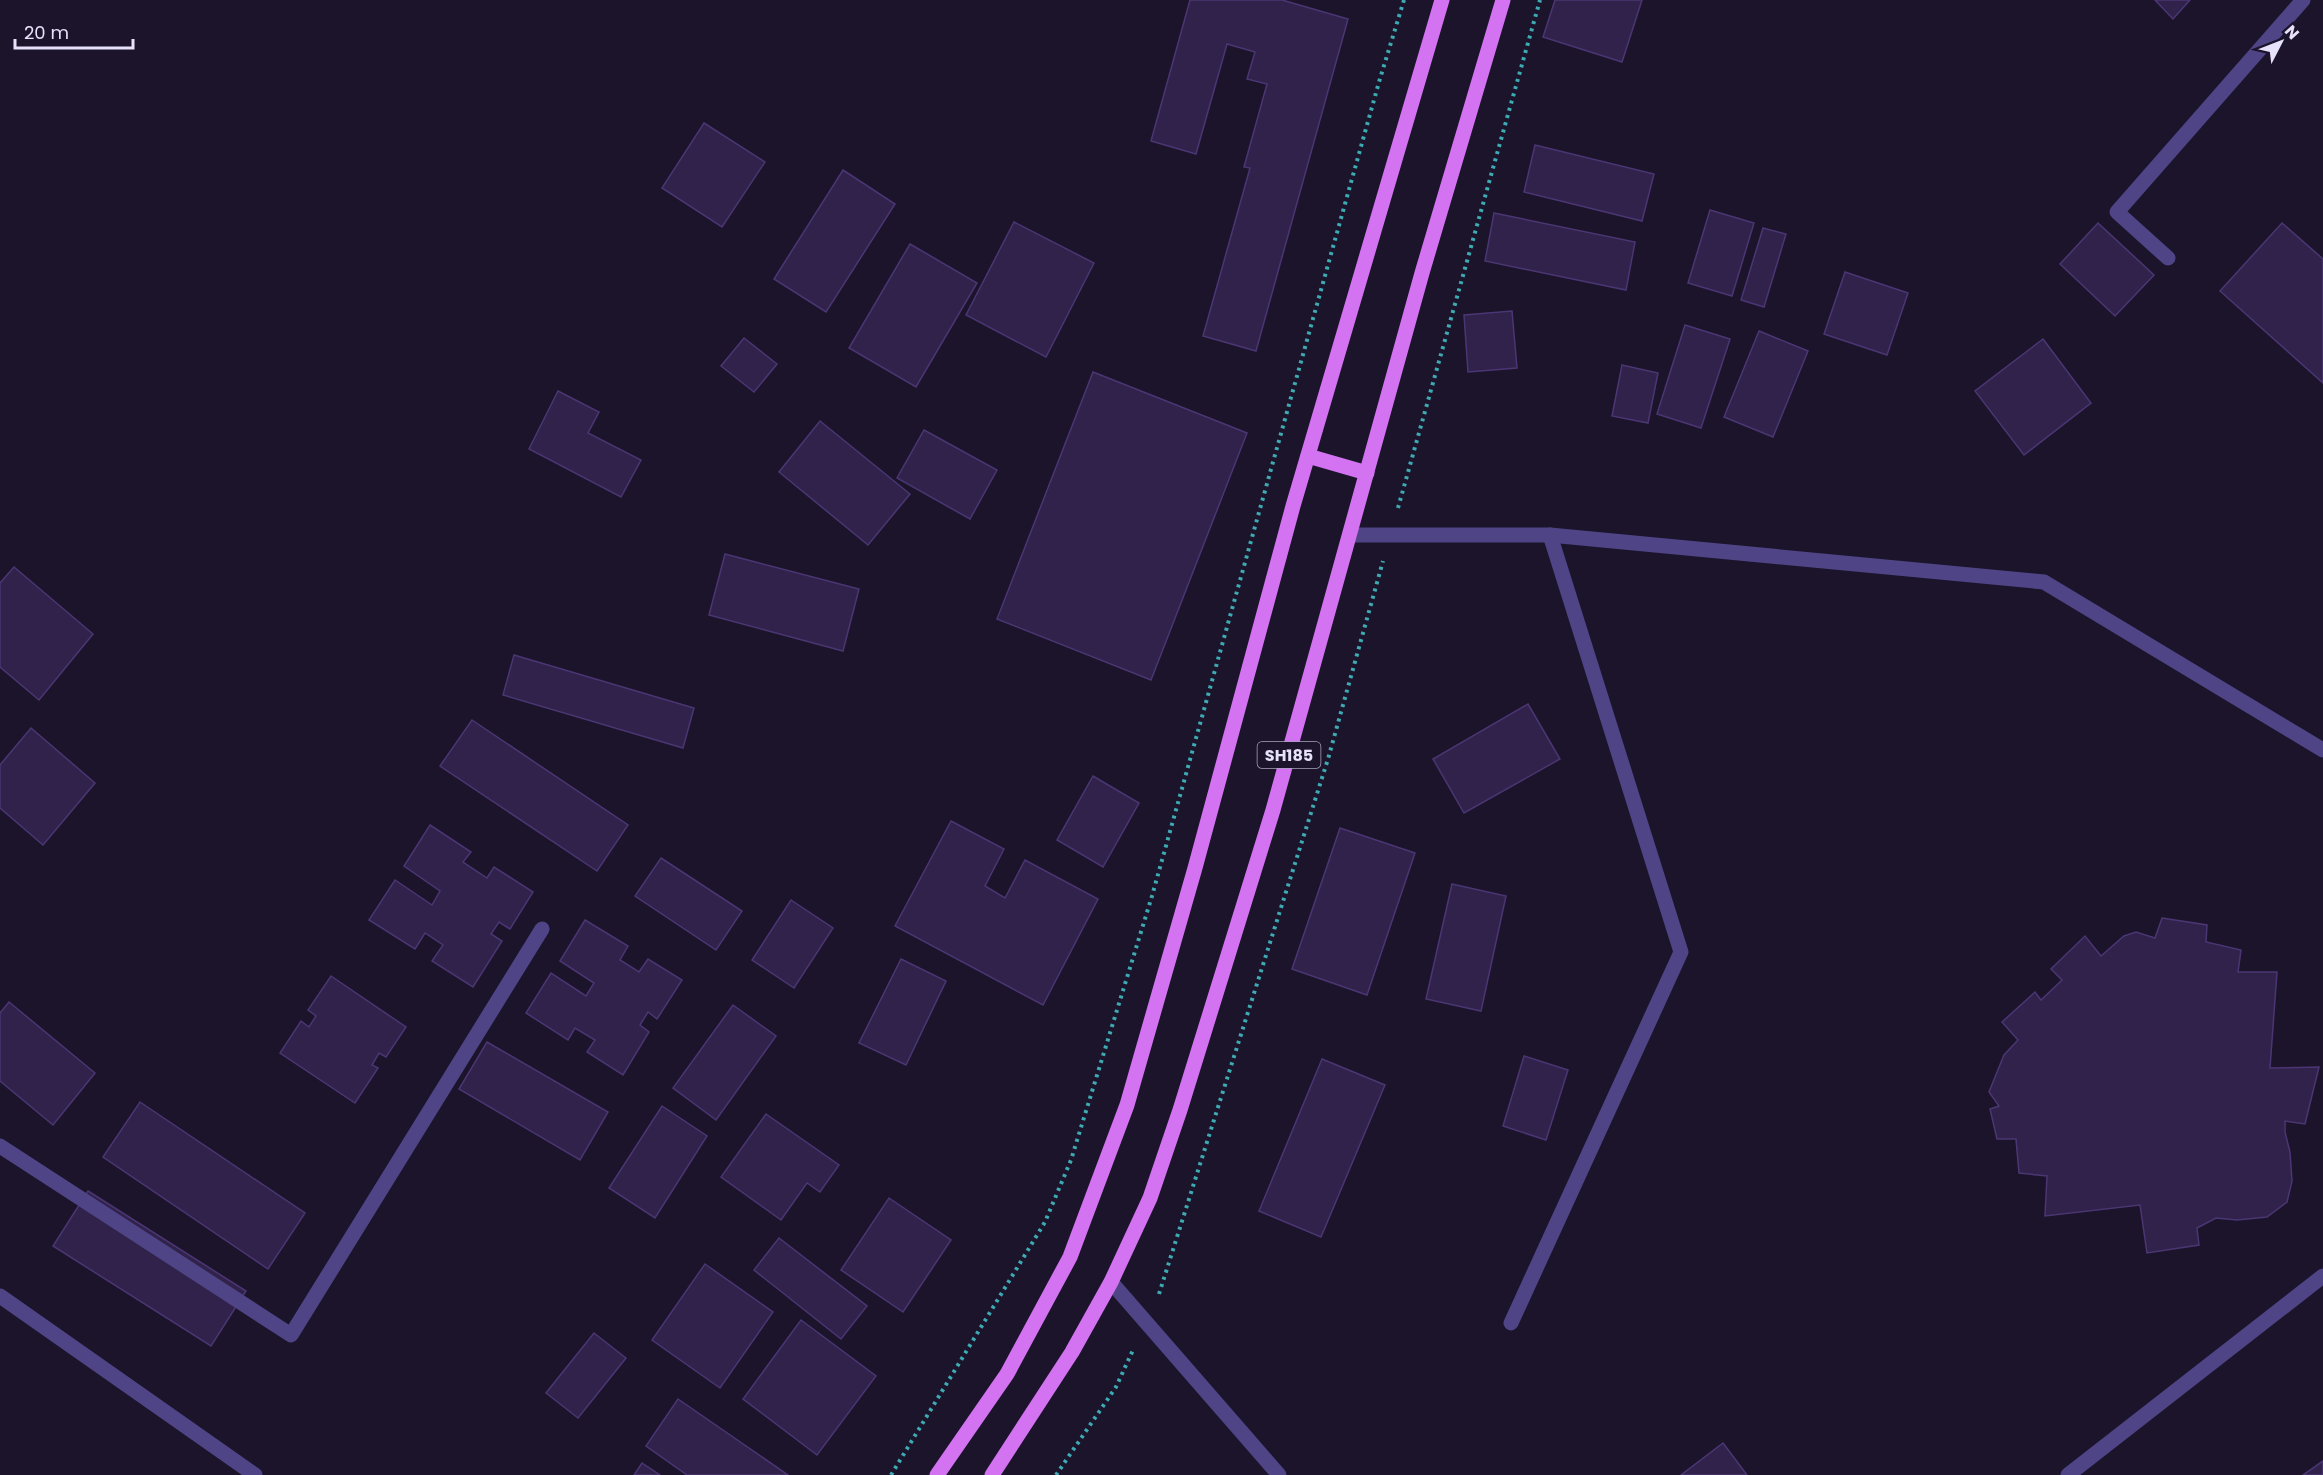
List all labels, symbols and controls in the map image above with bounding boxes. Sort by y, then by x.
scale bar [15,12,134,50]
north arrow [2251,12,2311,72]
text: 20 m [24,20,69,45]
text: N [2279,20,2304,44]
road number: SH185 [1258,742,1320,768]

